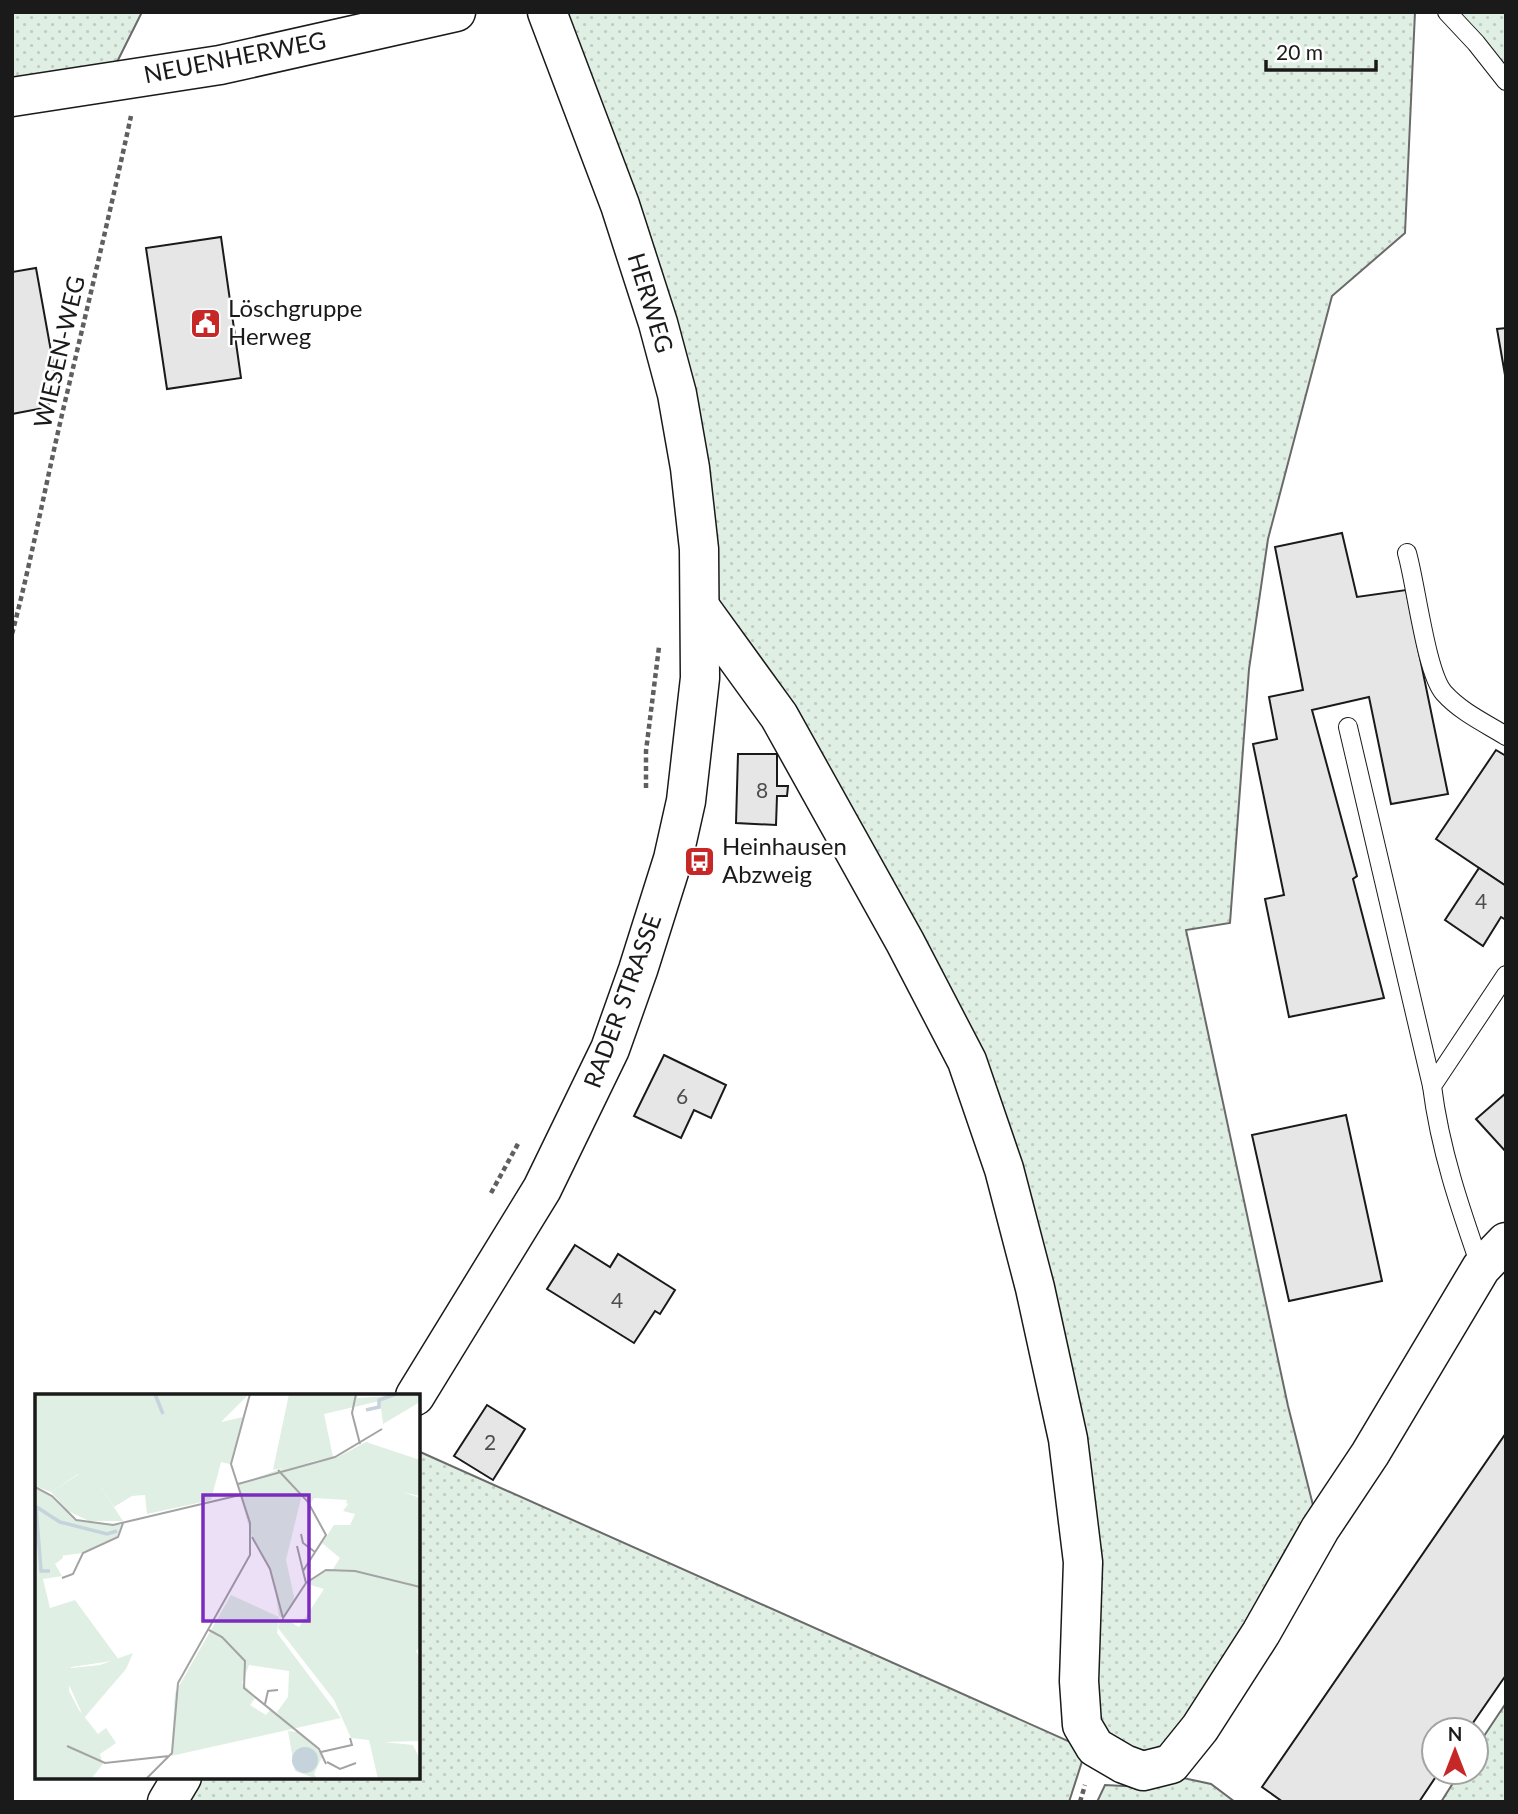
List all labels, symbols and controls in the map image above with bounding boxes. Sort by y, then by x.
street label: NEUENHERWEG [141,25,328,88]
scale bar [1266,28,1376,72]
text: 20 m [1276,39,1323,64]
street label: HERWEG [623,249,680,356]
street label: WIESEN-WEG [27,273,90,430]
place label: Löschgruppe Herweg [228,293,362,350]
public building icon: Löschgruppe Herweg [188,306,222,340]
house number: 8 [756,777,768,802]
place label: Heinhausen Abzweig [722,831,847,888]
bus stop icon: Heinhausen Abzweig [682,844,716,878]
house number: 4 [1475,888,1487,913]
street label: RADER STRASSE [577,910,667,1091]
house number: 6 [676,1083,688,1108]
house number: 4 [611,1287,623,1312]
inset map [35,1394,420,1779]
house number: 2 [484,1429,496,1454]
north arrow [1420,1716,1490,1786]
text: N [1448,1722,1462,1745]

